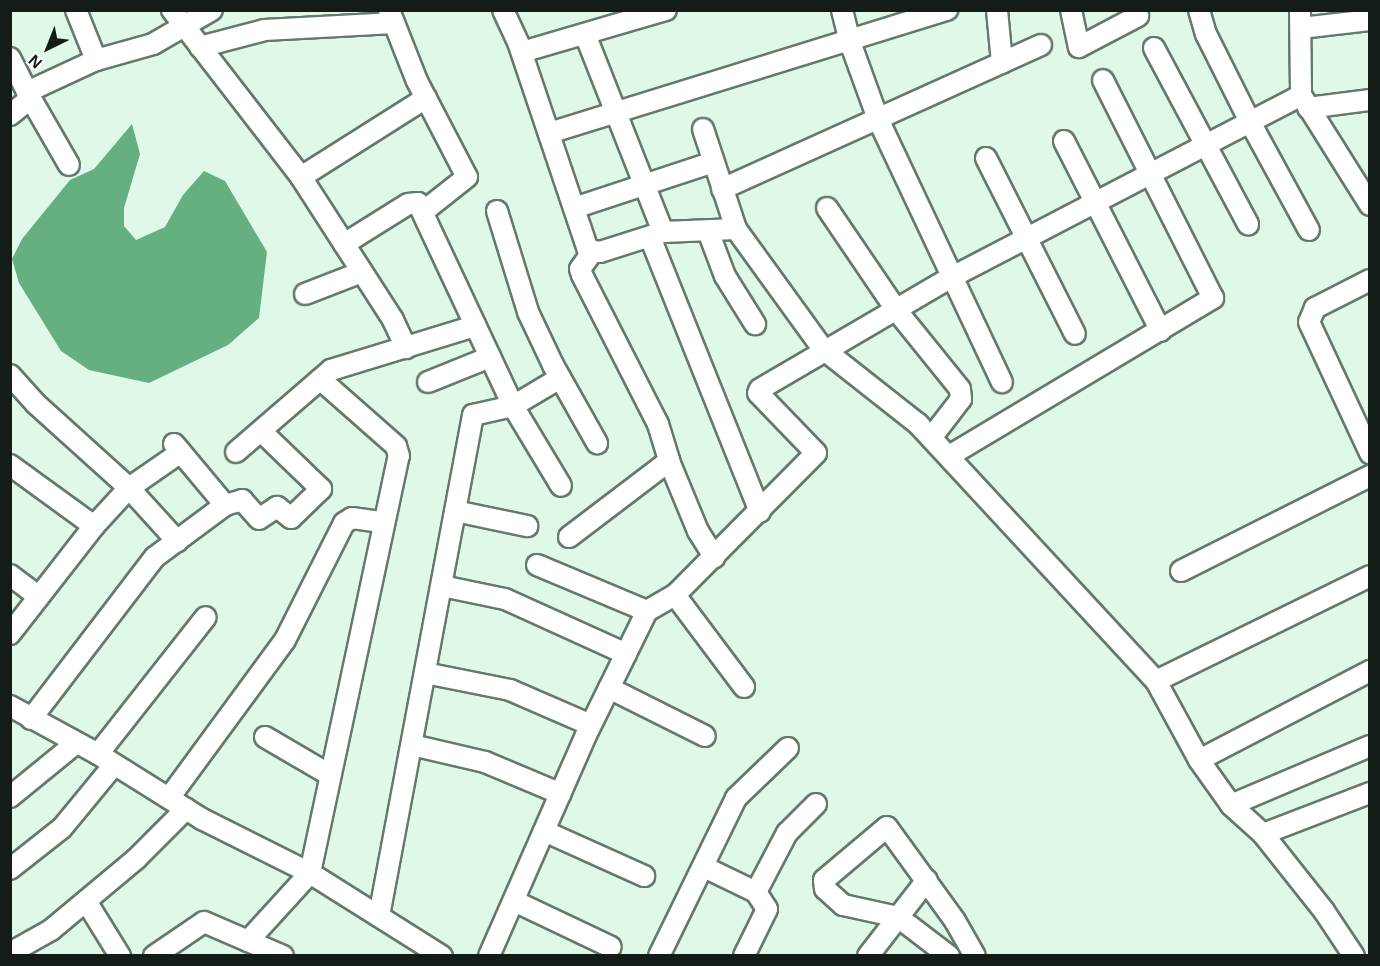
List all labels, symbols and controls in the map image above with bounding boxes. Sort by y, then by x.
north arrow [18,18,78,78]
text: N [25,51,45,72]

